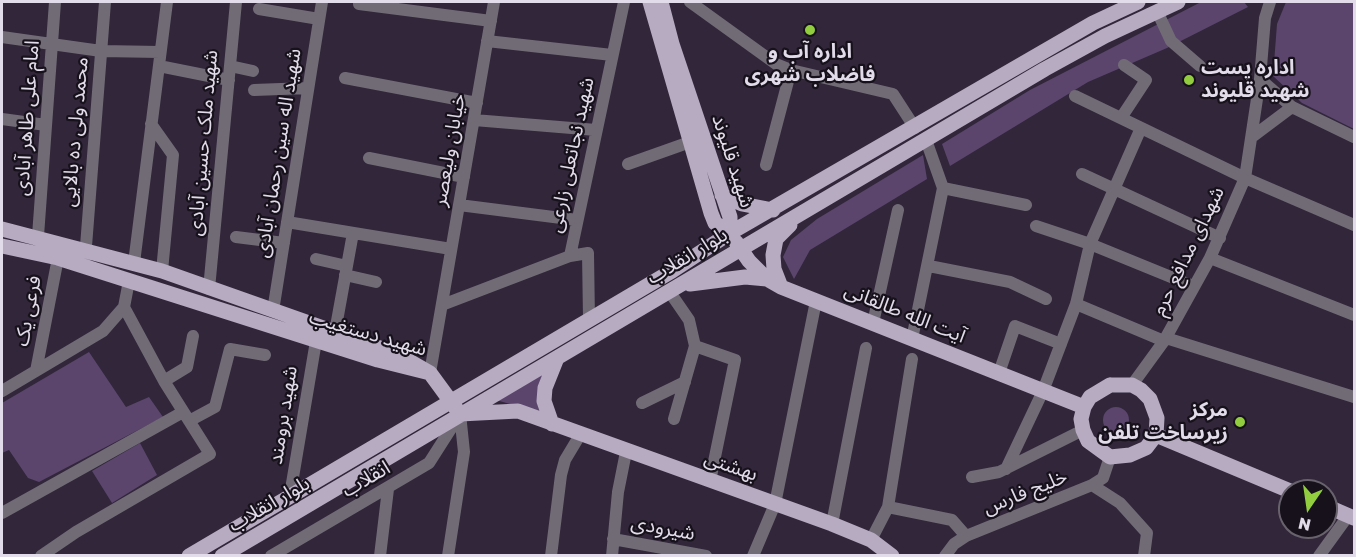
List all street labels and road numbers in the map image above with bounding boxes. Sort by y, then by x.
street label: امام علی طاهر آبادی [10,39,44,197]
street label: شهید اله سین رحمان آبادی [250,47,306,259]
street label: شهید ملک حسین آبادی [183,49,223,237]
street label: محمد ولی ده بالایی [56,56,94,208]
street label: شهید نجاتعلی زارعی [543,75,599,235]
street label: خیابان ولیعصر [427,92,471,208]
street label: شهید قلیوند [707,111,759,211]
street label: شهدای مدافع حرم [1146,183,1230,319]
street label: بلوار انقلاب [642,223,732,289]
street label: فرعی یک [9,274,47,348]
street label: آیت الله طالقانی [841,278,969,348]
street label: شهید دستغیب [306,305,430,361]
street label: شهید برومند [263,364,303,466]
street label: بهشتی [701,446,761,486]
street label: انقلاب [338,456,394,502]
street label: خلیج فارس [979,464,1071,520]
street label: بلوار انقلاب [224,471,314,537]
street label: شیرودی [629,511,697,545]

